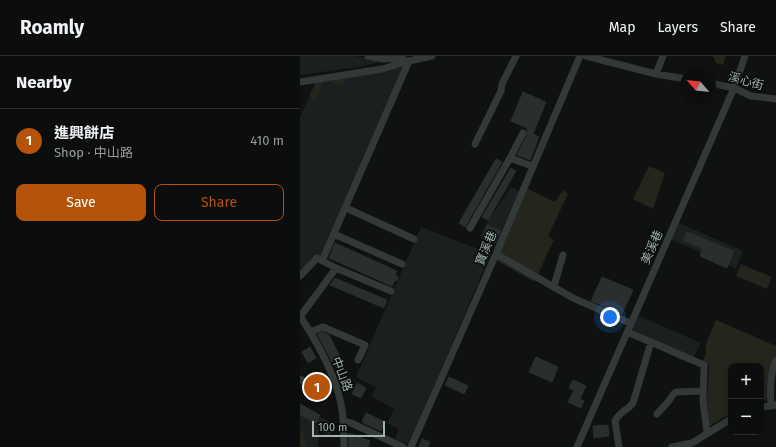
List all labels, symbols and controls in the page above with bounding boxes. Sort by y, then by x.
text: Roamly [20,16,84,39]
text: Map [609,19,635,36]
text: Layers [657,19,698,36]
text: Share [720,19,756,36]
north arrow [680,68,716,104]
street label: 溪心街 [727,69,765,93]
text: Nearby [16,72,71,93]
text: 進興餅店 [54,124,114,142]
text: 1 [26,133,32,148]
text: 410 m [250,133,284,148]
text: Shop · 中山路 [54,145,133,160]
button: Save [16,184,146,221]
button: Share [154,184,284,221]
street label: 美溪巷 [638,228,666,266]
street label: 寶溪巷 [473,229,499,267]
your location [600,307,620,327]
street label: 中山路 [329,355,355,393]
map controls [728,363,764,435]
button: + [728,363,764,399]
pin: 1 [304,372,330,402]
button: − [728,399,764,435]
scale bar [312,419,385,438]
text: 100 m [318,421,347,434]

